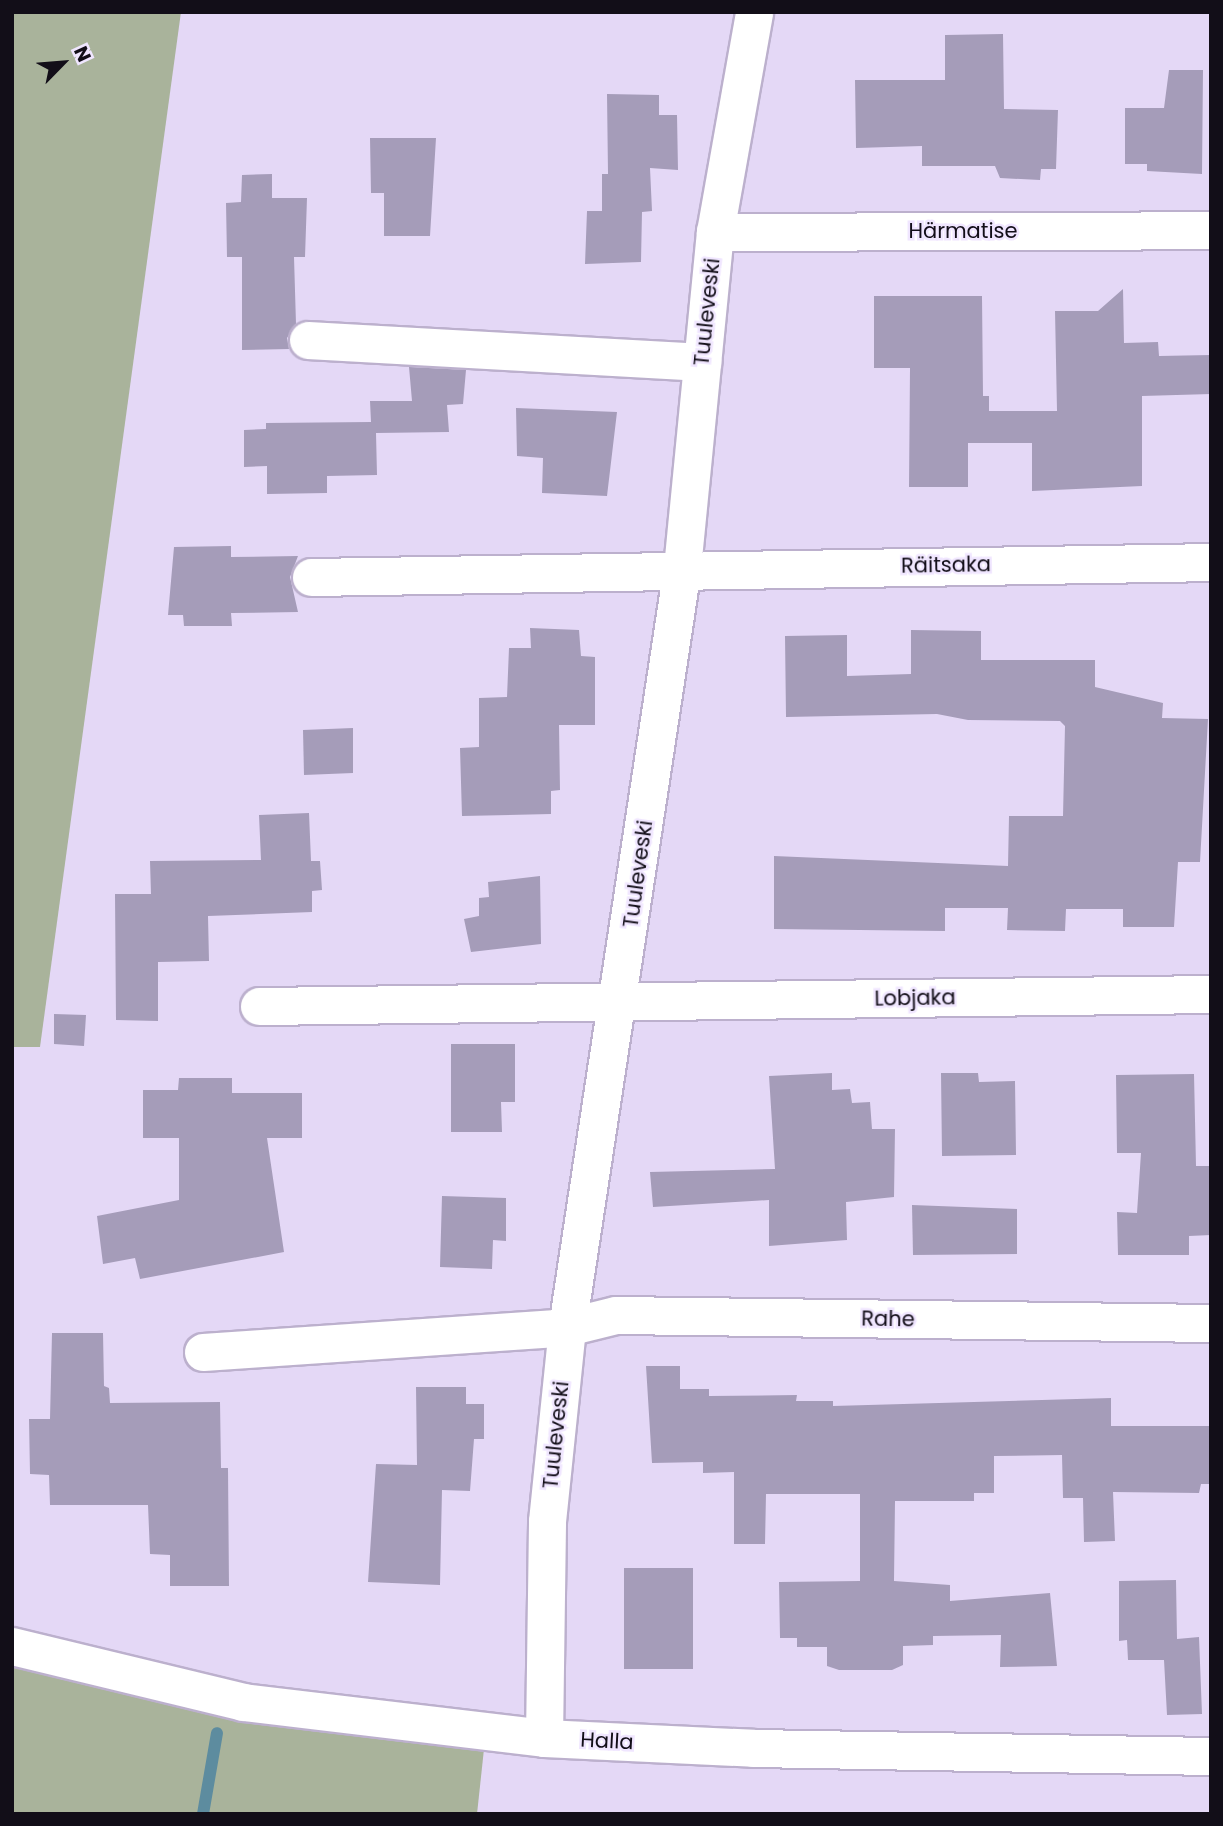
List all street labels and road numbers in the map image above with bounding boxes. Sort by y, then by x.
street label: Härmatise [908,218,1018,244]
street label: Tuuleveski [689,257,725,367]
street label: Räitsaka [901,552,991,578]
street label: Tuuleveski [618,819,658,929]
street label: Lobjaka [874,985,956,1011]
street label: Rahe [861,1306,915,1332]
street label: Tuuleveski [538,1380,574,1490]
street label: Halla [580,1727,634,1755]

